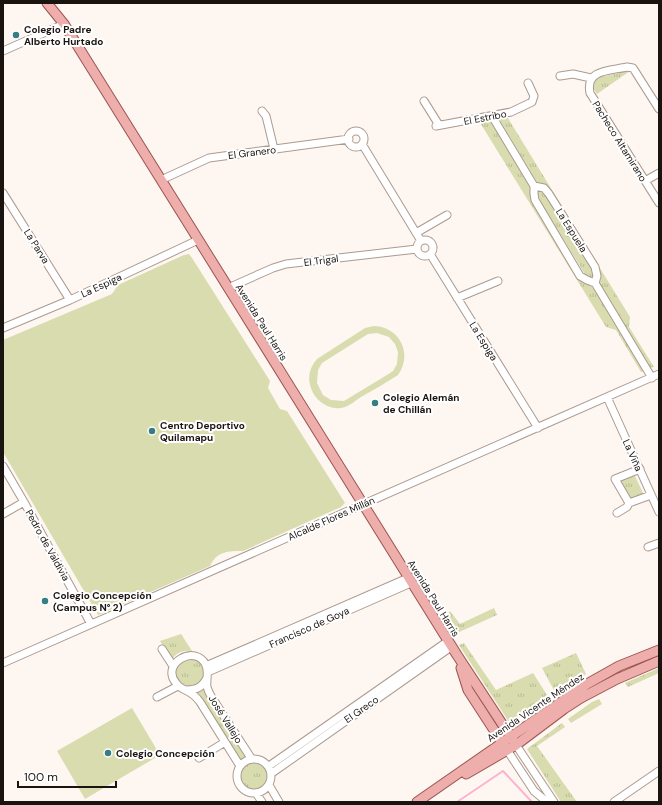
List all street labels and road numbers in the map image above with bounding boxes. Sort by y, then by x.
street label: Pacheco Altamirano [589,98,650,184]
street label: El Estribo [463,107,508,128]
street label: El Granero [227,143,277,162]
street label: La Espuela [553,206,590,255]
street label: La Parva [21,226,52,266]
street label: El Trigal [303,252,339,269]
street label: La Espiga [79,270,124,301]
street label: Avenida Paul Harris [233,281,290,363]
street label: La Espiga [466,319,501,363]
street label: La Viña [620,437,645,473]
street label: Alcalde Flores Millán [286,493,377,543]
street label: Pedro de Valdivia [23,507,73,583]
street label: Avenida Paul Harris [405,557,462,639]
street label: Francisco de Goya [267,604,351,651]
street label: Avenida Vicente Méndez [484,670,587,745]
street label: José Vallejo [206,693,246,746]
street label: El Greco [342,693,381,726]

